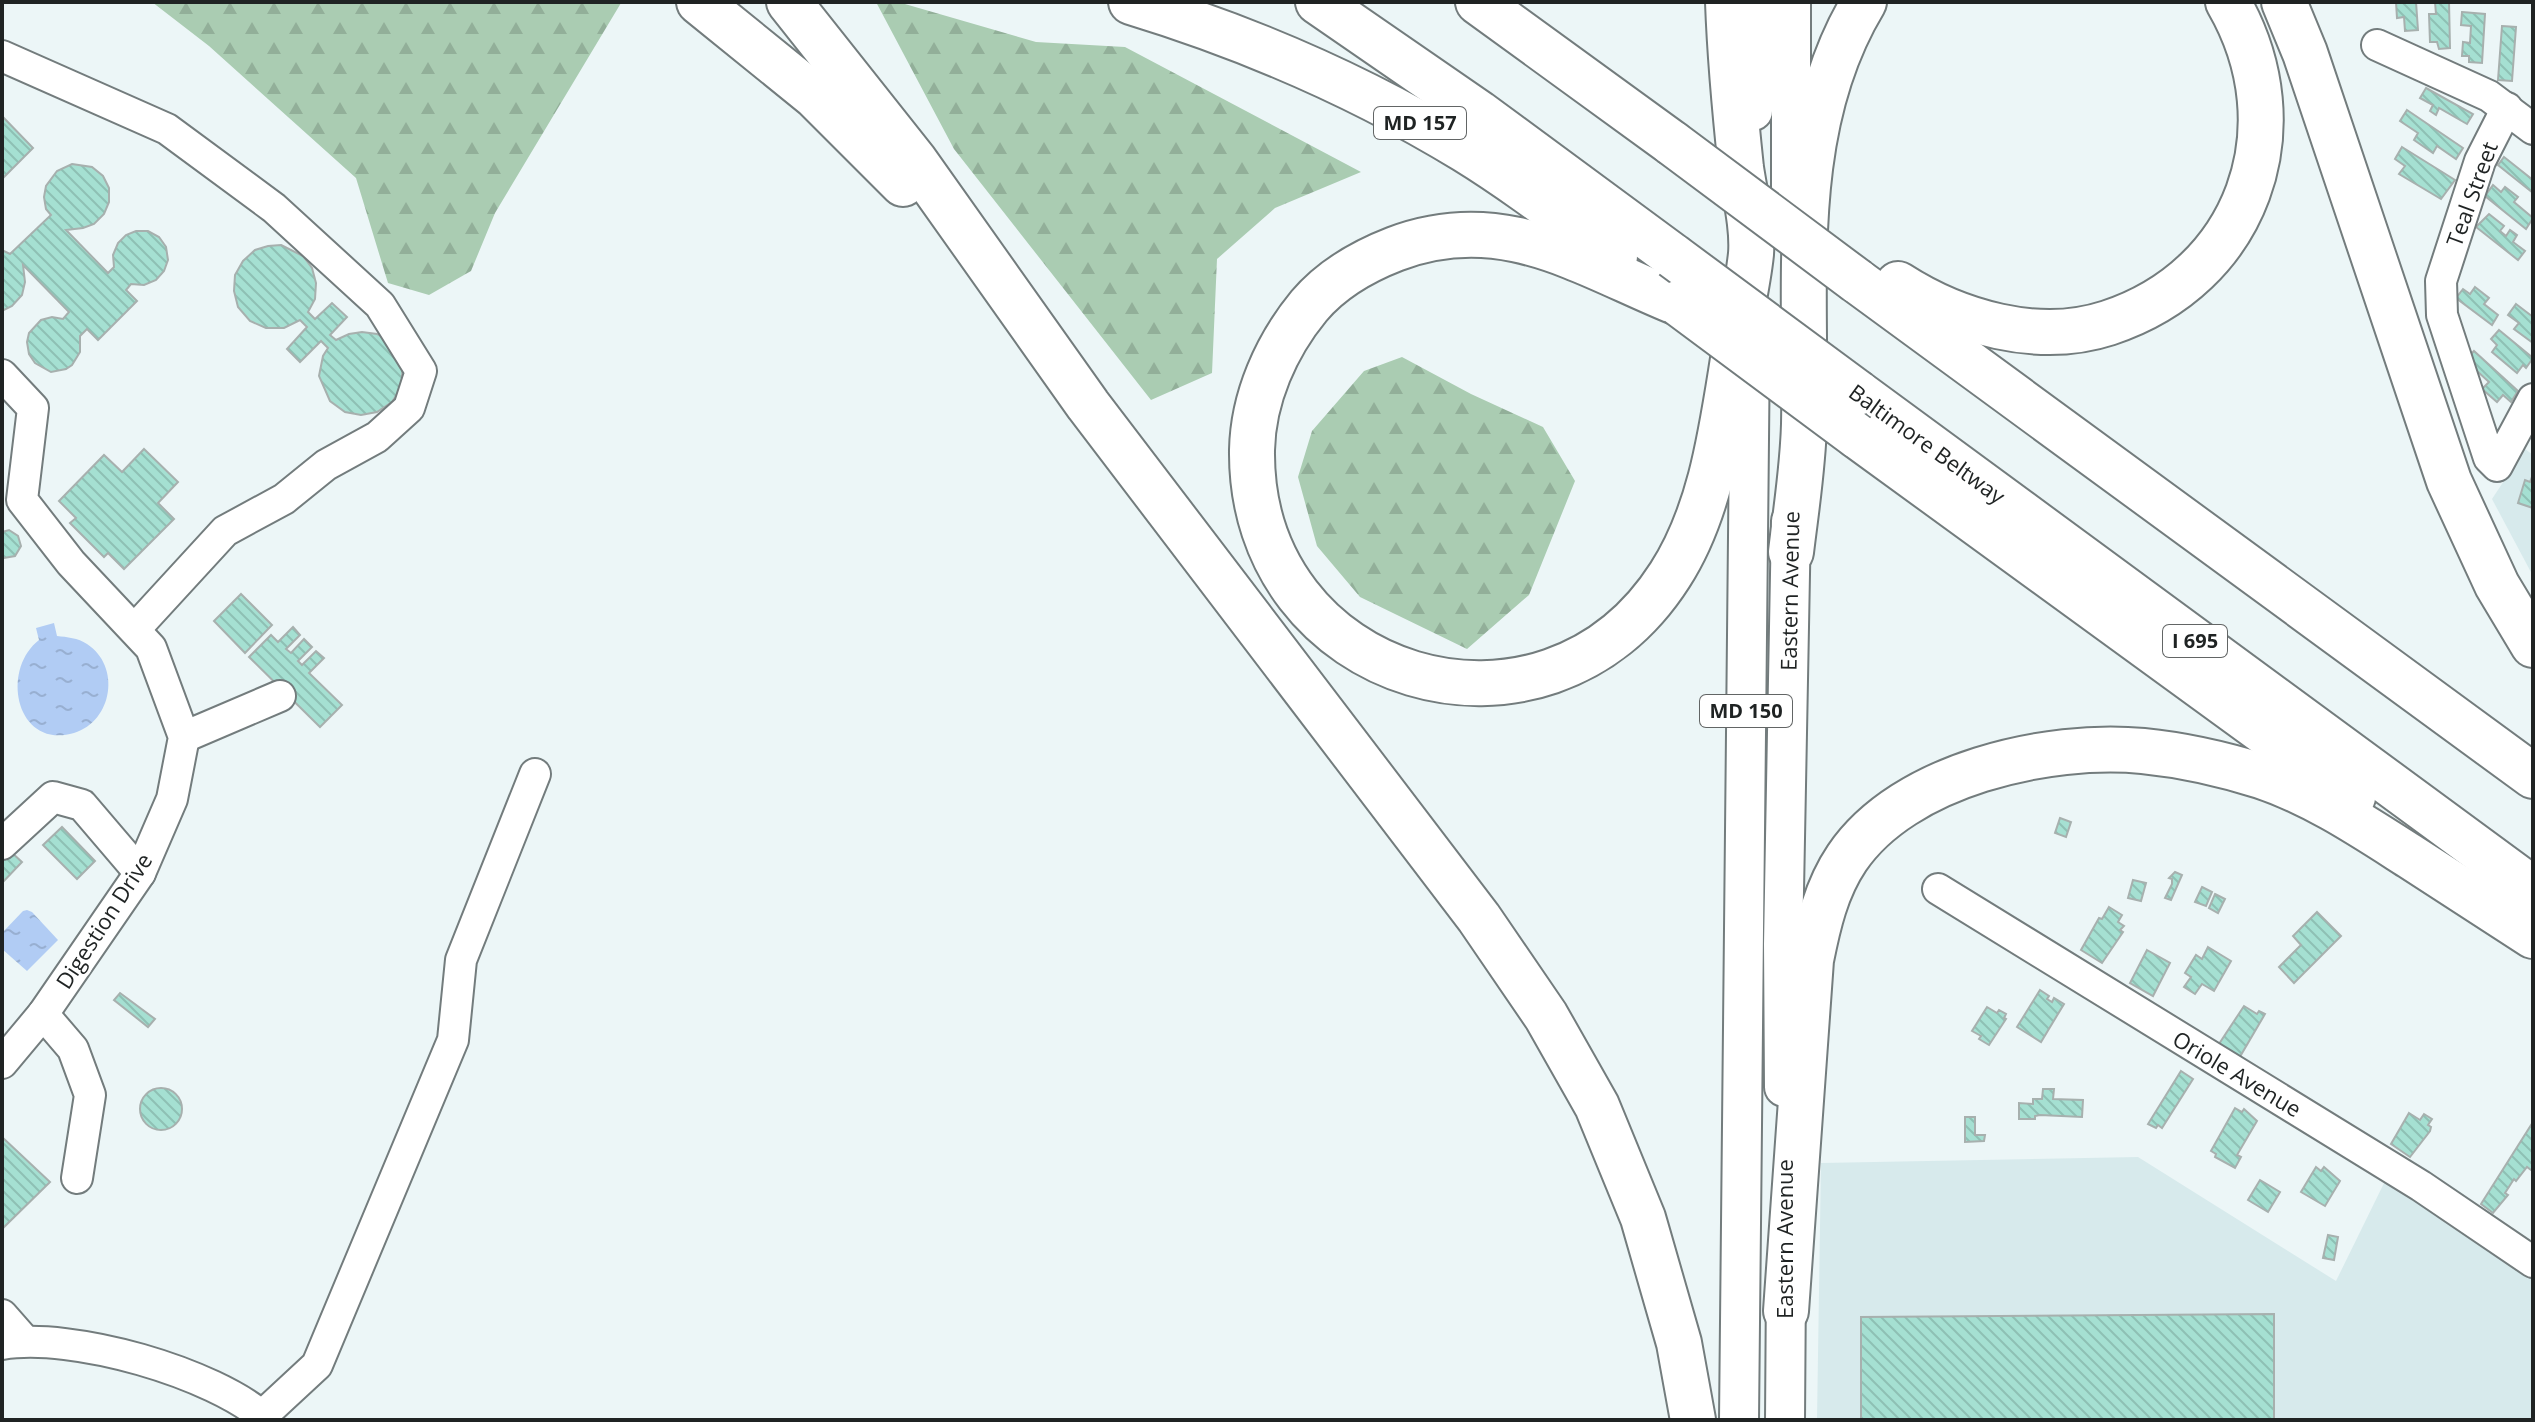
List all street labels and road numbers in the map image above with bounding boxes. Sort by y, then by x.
road number: MD 157 [1374,107,1466,139]
street label: Teal Street [2438,137,2504,250]
street label: Baltimore Beltway [1843,376,2013,511]
street label: Eastern Avenue [1773,511,1805,671]
road number: I 695 [2163,625,2227,657]
road number: MD 150 [1700,695,1792,727]
street label: Digestion Drive [48,847,158,994]
street label: Oriole Avenue [2168,1023,2307,1123]
street label: Eastern Avenue [1769,1159,1799,1319]

